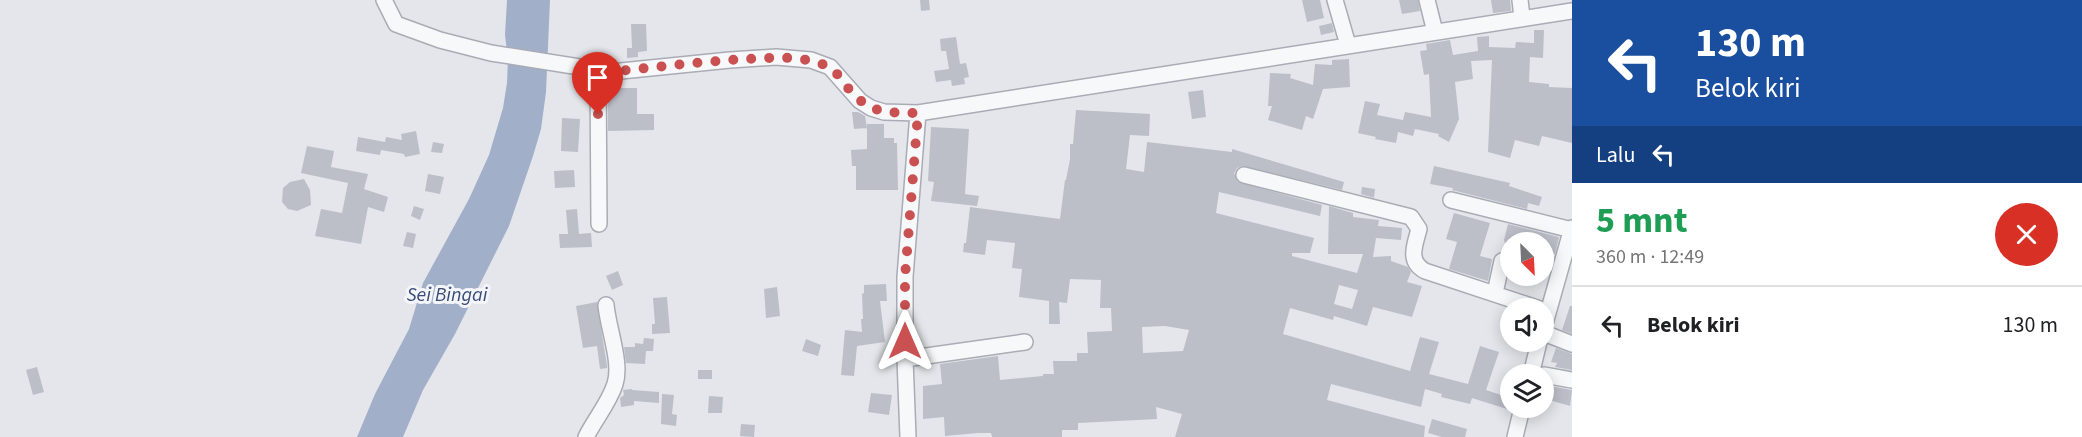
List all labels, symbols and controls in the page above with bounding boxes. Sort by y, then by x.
text: 130 m [1695,13,1806,73]
icon: left [1596,24,1674,102]
pin [572,52,623,114]
icon: arrive [581,61,614,94]
text: Belok kiri [1695,69,1801,108]
icon: left [1647,138,1680,171]
text: Lalu [1596,139,1635,171]
text: 5 mnt [1596,195,1687,246]
button: close [1995,203,2058,266]
north arrow [1500,232,1554,286]
map controls [1500,232,1554,418]
text: 360 m · 12:49 [1596,243,1704,271]
water label: Sei Bingai [406,281,488,309]
button: sound [1500,298,1554,352]
position arrow [873,309,937,373]
icon: left [1596,309,1629,342]
text: Belok kiri [1647,309,1740,341]
text: 130 m [2003,309,2058,341]
button: layers [1500,364,1554,418]

